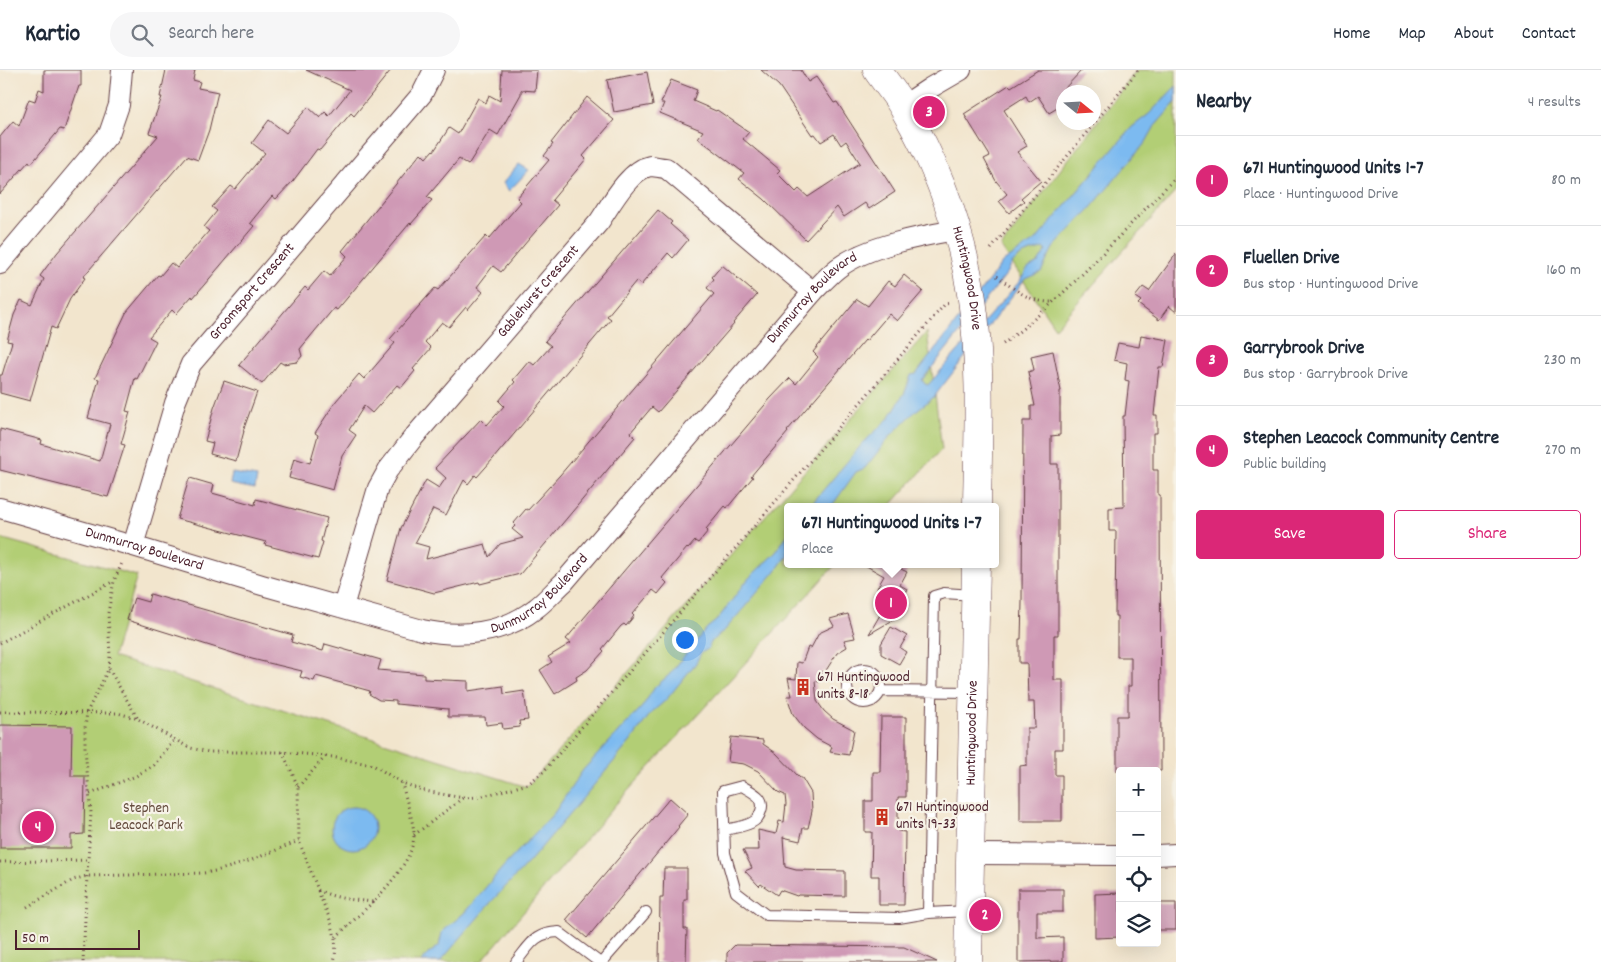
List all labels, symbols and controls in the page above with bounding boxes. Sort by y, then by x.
search box [110,12,460,57]
text: Kartio [25,18,80,52]
icon: search [128,21,156,49]
text: Search here [168,21,254,48]
text: Home [1333,22,1370,47]
text: Map [1398,22,1426,47]
text: About [1454,22,1494,47]
text: Contact [1522,22,1576,47]
north arrow [1056,85,1101,130]
text: Nearby [1196,88,1251,118]
text: 4 results [1528,91,1581,114]
pin: 3 [913,93,945,131]
text: 671 Huntingwood Units 1-7 [1243,156,1424,183]
text: 1 [1210,169,1214,192]
text: 80 m [1551,169,1581,192]
text: Place · Huntingwood Drive [1243,183,1398,206]
street label: Huntingwood Drive [945,224,987,331]
street label: Groomsport Crescent [204,238,301,346]
street label: Gablehurst Crescent [492,240,585,343]
text: Fluellen Drive [1243,246,1340,273]
street label: Dunmurray Boulevard [762,247,861,349]
text: 2 [1209,259,1216,282]
text: 160 m [1546,259,1581,282]
text: Bus stop · Huntingwood Drive [1243,273,1418,296]
text: Garrybrook Drive [1243,336,1364,363]
text: 3 [1208,349,1216,372]
text: 230 m [1544,349,1581,372]
text: Bus stop · Garrybrook Drive [1243,363,1408,386]
text: Stephen Leacock Community Centre [1243,426,1499,453]
text: 4 [1209,439,1215,462]
text: 270 m [1545,439,1581,462]
text: Public building [1243,453,1326,476]
popup [784,503,999,568]
button: Save [1196,510,1384,559]
button: Share [1394,510,1581,559]
text: 671 Huntingwood Units 1-7 [801,511,982,538]
street label: Dunmurray Boulevard [83,522,206,578]
text: Place [801,538,833,561]
street label: Dunmurray Boulevard [488,549,594,640]
pin: 1 [875,584,907,622]
your location [672,627,698,653]
place label: 671 Huntingwood units 8-18 [817,667,910,706]
building icon: 671 Huntingwood units 8-18 [793,677,813,697]
street label: Huntingwood Drive [961,680,985,786]
map controls [1116,767,1161,947]
button: + [1116,767,1161,812]
place label: 671 Huntingwood units 19-33 [896,797,989,836]
park label: Stephen Leacock Park [109,798,183,837]
building icon: 671 Huntingwood units 19-33 [872,807,892,827]
pin: 4 [22,808,54,846]
button: − [1116,812,1161,857]
button: locate [1116,857,1161,902]
pin: 2 [969,896,1001,934]
button: layers [1116,902,1161,947]
scale bar [15,927,140,950]
text: 50 m [22,929,49,949]

